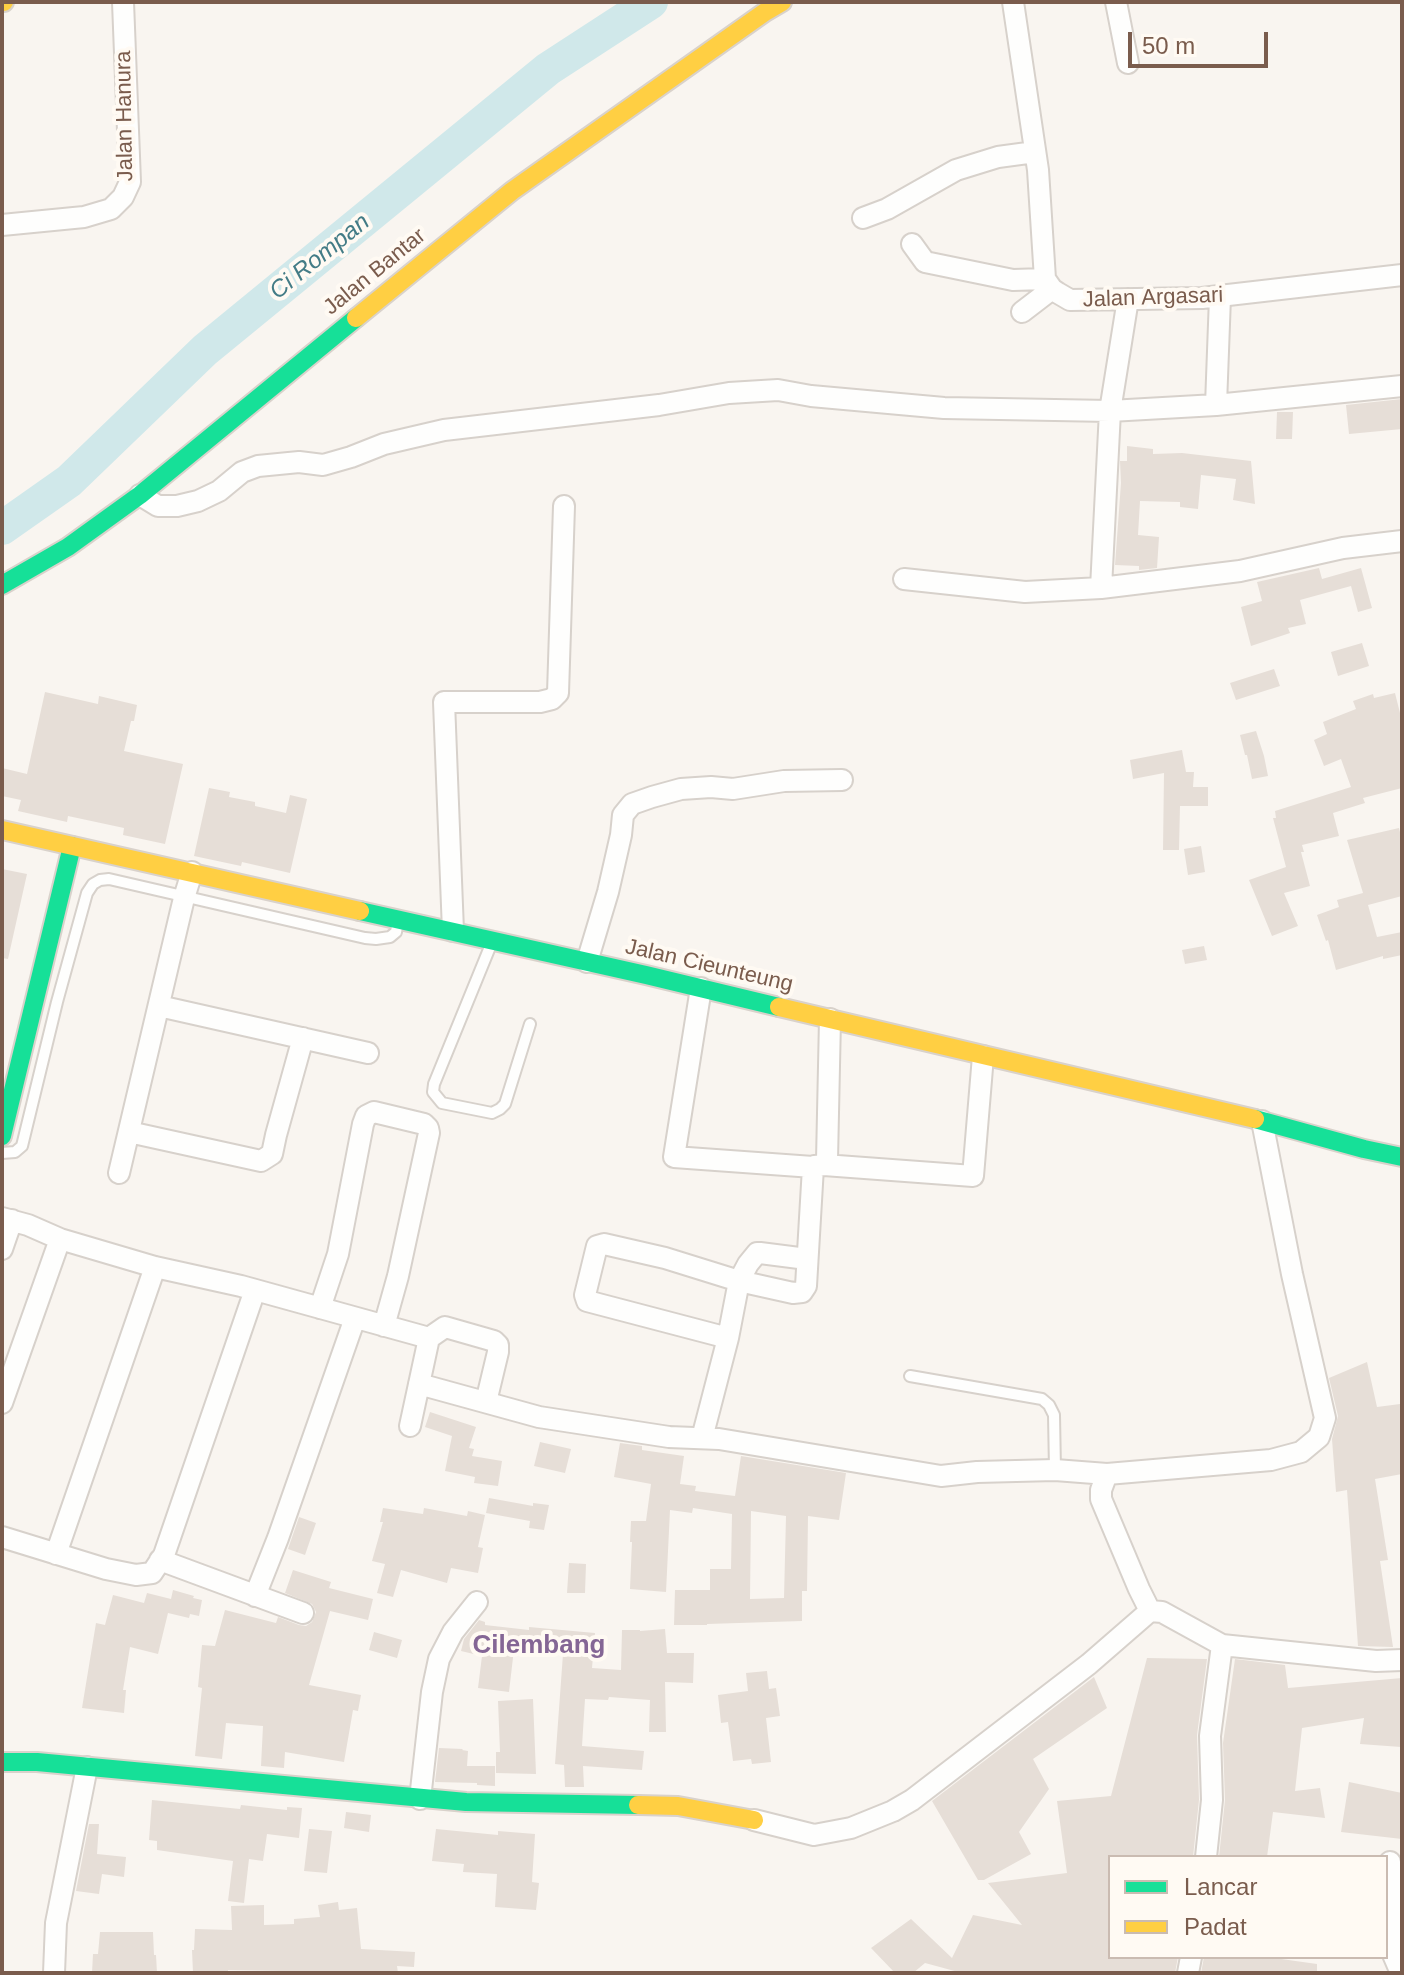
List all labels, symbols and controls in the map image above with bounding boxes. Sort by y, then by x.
scale bar [1132,16,1272,66]
text: 50 m [1142,32,1195,59]
street label: Jalan Hanura [111,50,139,182]
water label: Ci Rompan [264,208,376,306]
street label: Jalan Bantar [319,223,431,321]
street label: Jalan Argasari [1082,282,1224,314]
street label: Jalan Cieunteung [623,934,795,998]
district label: Cilembang [473,1630,605,1662]
legend [1108,1855,1388,1959]
text: Lancar [1184,1873,1257,1900]
text: Padat [1184,1913,1247,1940]

